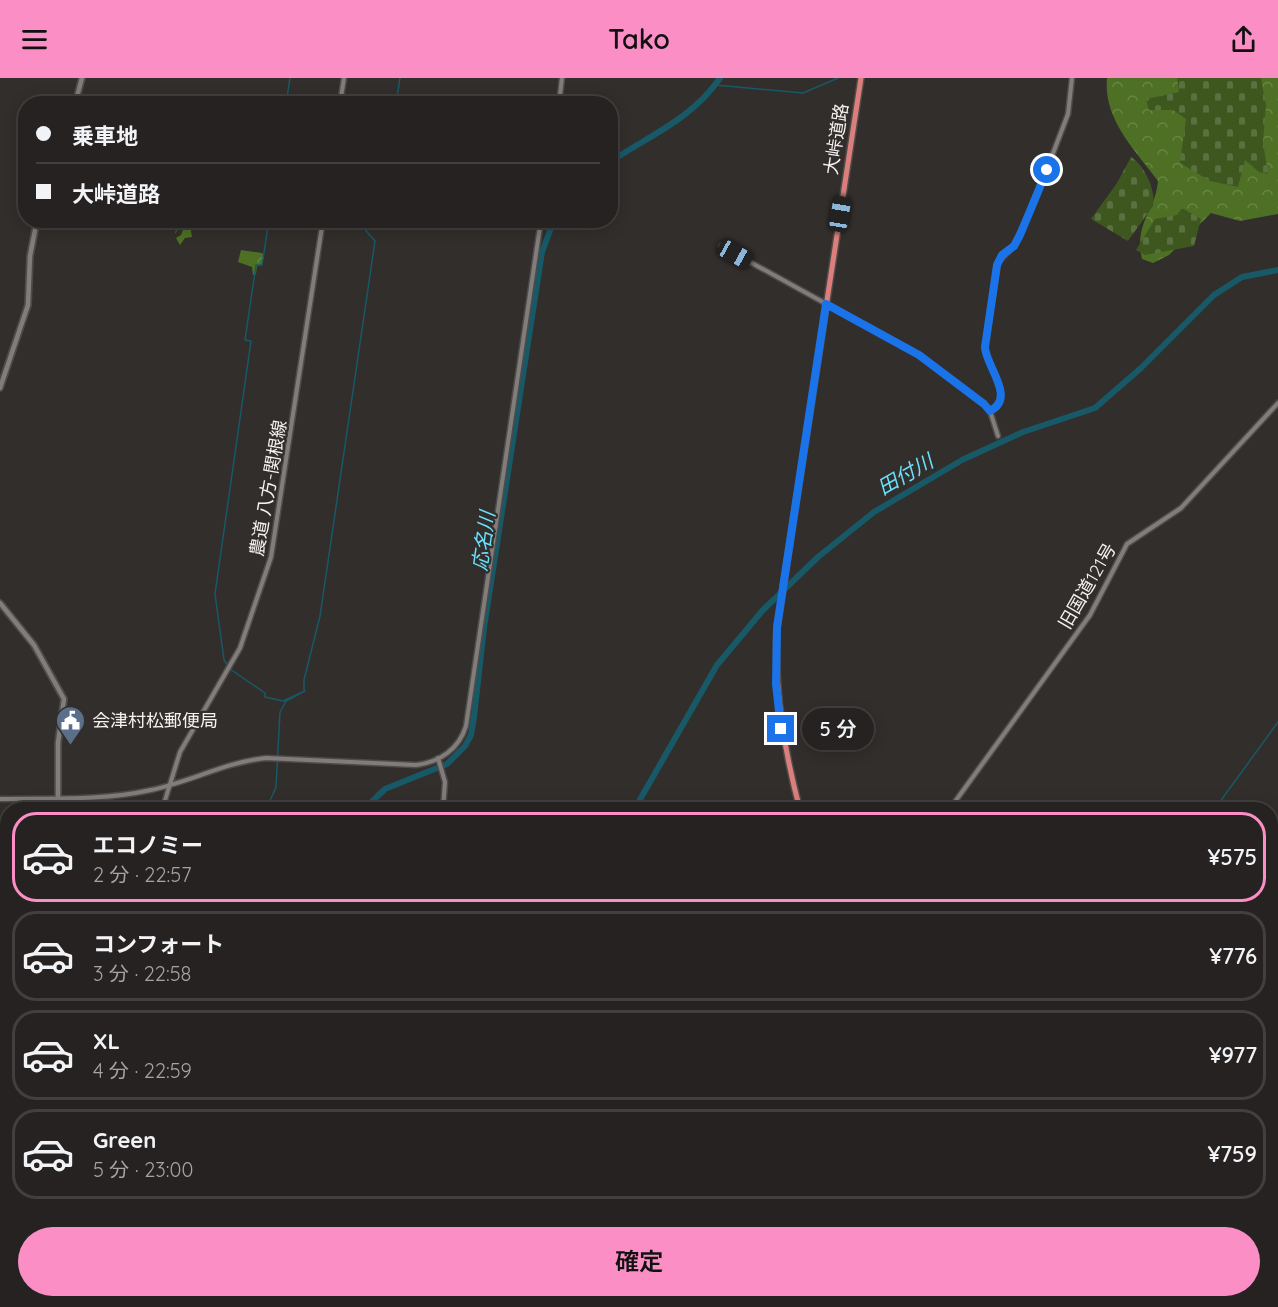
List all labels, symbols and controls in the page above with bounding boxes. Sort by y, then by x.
text: Tako [608,22,670,56]
icon: menu [18,23,51,56]
icon: share [1227,23,1260,56]
street label: 大峠道路 [819,102,853,176]
text: 乗車地 [72,122,138,150]
route start [1033,156,1060,183]
text: 大峠道路 [72,180,160,208]
car [828,195,852,233]
car [715,237,755,271]
street label: 農道 八方-関根線 [245,418,291,558]
water label: 田付川 [873,447,939,500]
water label: 応名川 [466,508,500,572]
street label: 旧国道121号 [1053,539,1121,633]
public building icon: 会津村松郵便局 [55,704,87,746]
callout: 5 分 [802,708,874,750]
place label: 会津村松郵便局 [92,709,218,732]
route end [767,715,794,742]
text: 5 分 [820,716,856,741]
icon: car [21,830,75,884]
text: エコノミー [93,831,203,859]
text: ¥575 [1207,843,1257,871]
text: 2 分 · 22:57 [93,862,191,887]
icon: car [21,929,75,983]
text: コンフォート [93,930,224,958]
text: ¥776 [1209,942,1257,970]
text: 3 分 · 22:58 [93,961,191,986]
text: XL [93,1027,120,1055]
icon: car [21,1028,75,1082]
text: ¥977 [1209,1041,1257,1069]
text: 4 分 · 22:59 [93,1058,192,1083]
text: Green [93,1126,156,1154]
icon: car [21,1127,75,1181]
text: ¥759 [1207,1140,1257,1168]
text: 5 分 · 23:00 [93,1157,193,1182]
button: 確定 [18,1227,1260,1296]

